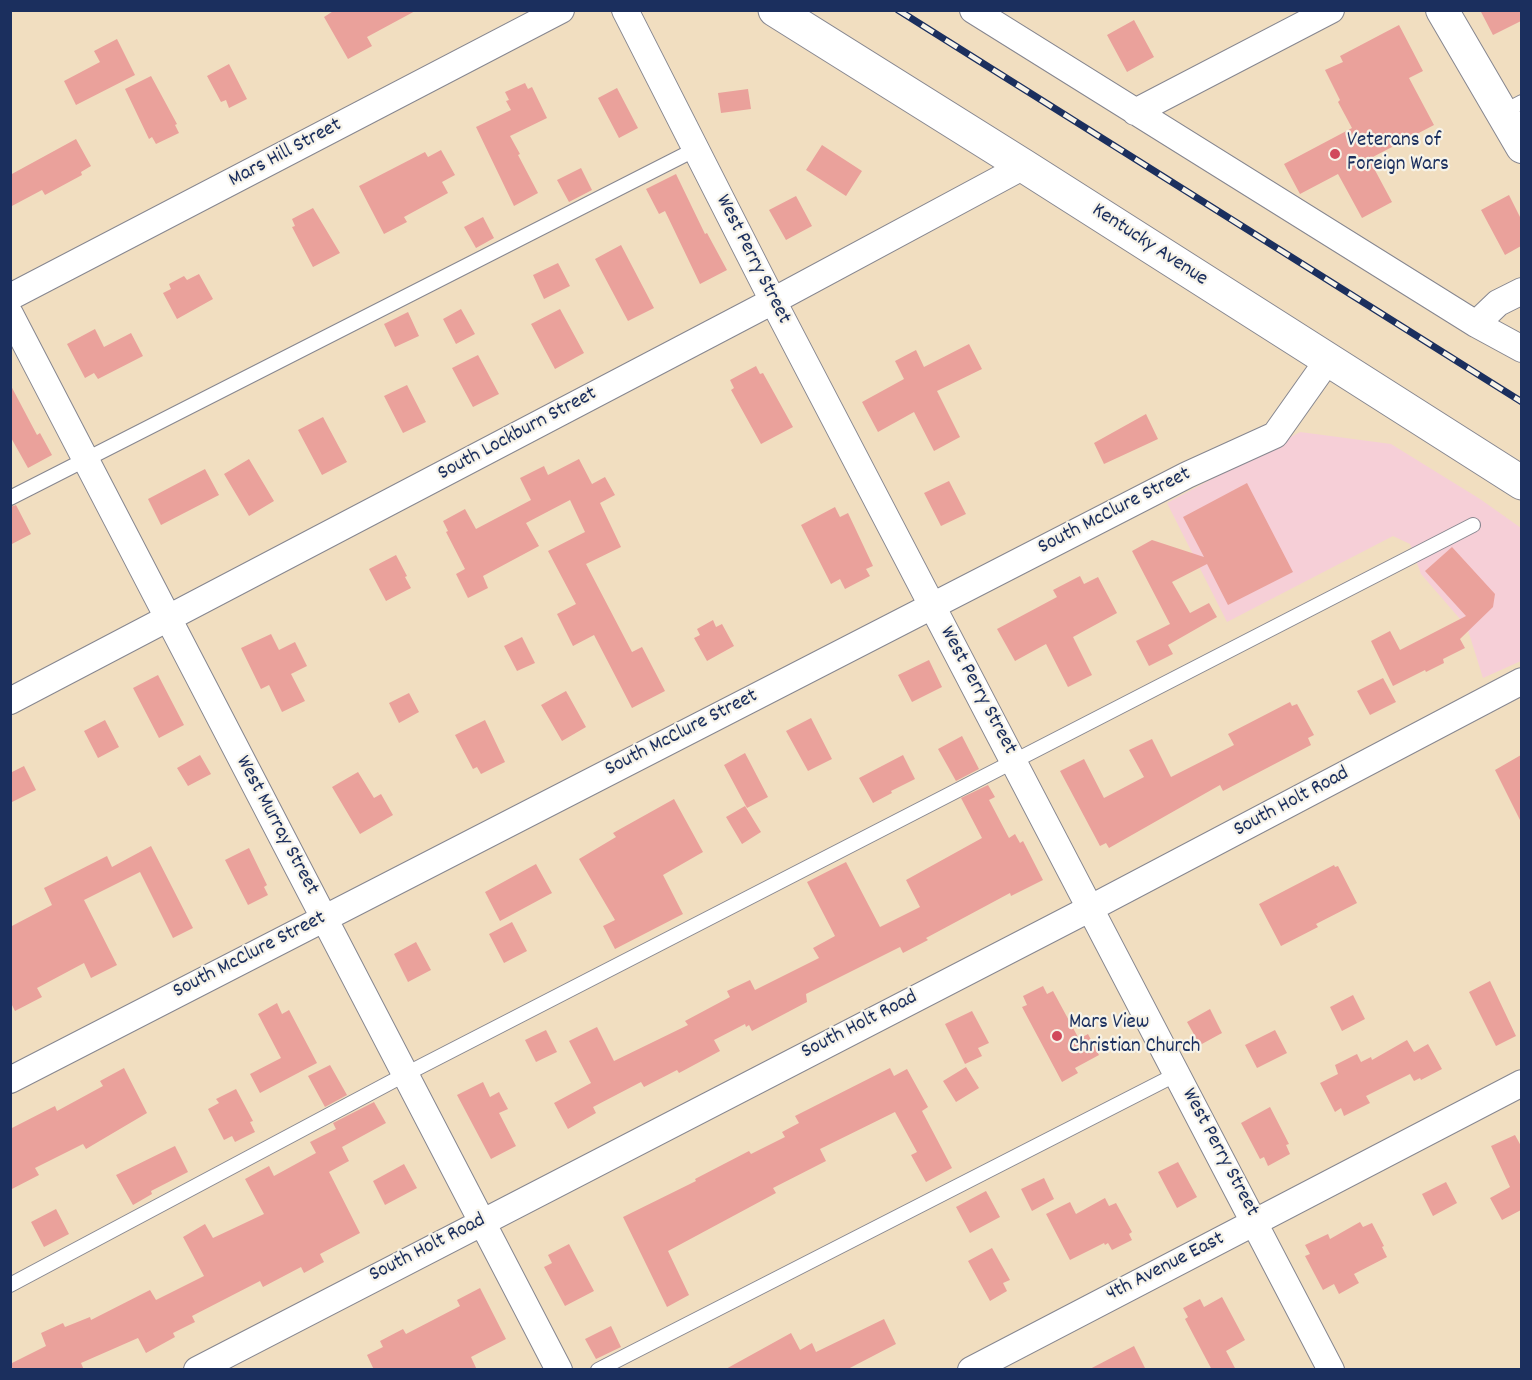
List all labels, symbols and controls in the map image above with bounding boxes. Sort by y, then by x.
street label: Mars Hill Street [225,114,347,194]
place label: Veterans of Foreign Wars [1347,129,1449,179]
marker: Veterans of Foreign Wars [1328,147,1342,161]
street label: West Perry Street [709,191,795,329]
street label: Kentucky Avenue [1086,199,1212,293]
street label: South Lockburn Street [434,382,602,488]
street label: South McClure Street [1034,463,1196,561]
street label: West Perry Street [933,623,1021,759]
street label: South McClure Street [601,685,763,783]
street label: West Murray Street [229,752,323,900]
street label: South Holt Road [1230,762,1354,844]
street label: South McClure Street [169,907,331,1005]
street label: South Holt Road [798,986,922,1066]
place label: Mars View Christian Church [1069,1011,1200,1061]
marker: Mars View Christian Church [1050,1029,1064,1043]
street label: West Perry Street [1175,1085,1263,1221]
street label: South Holt Road [366,1209,490,1289]
street label: 4th Avenue East [1103,1227,1229,1309]

